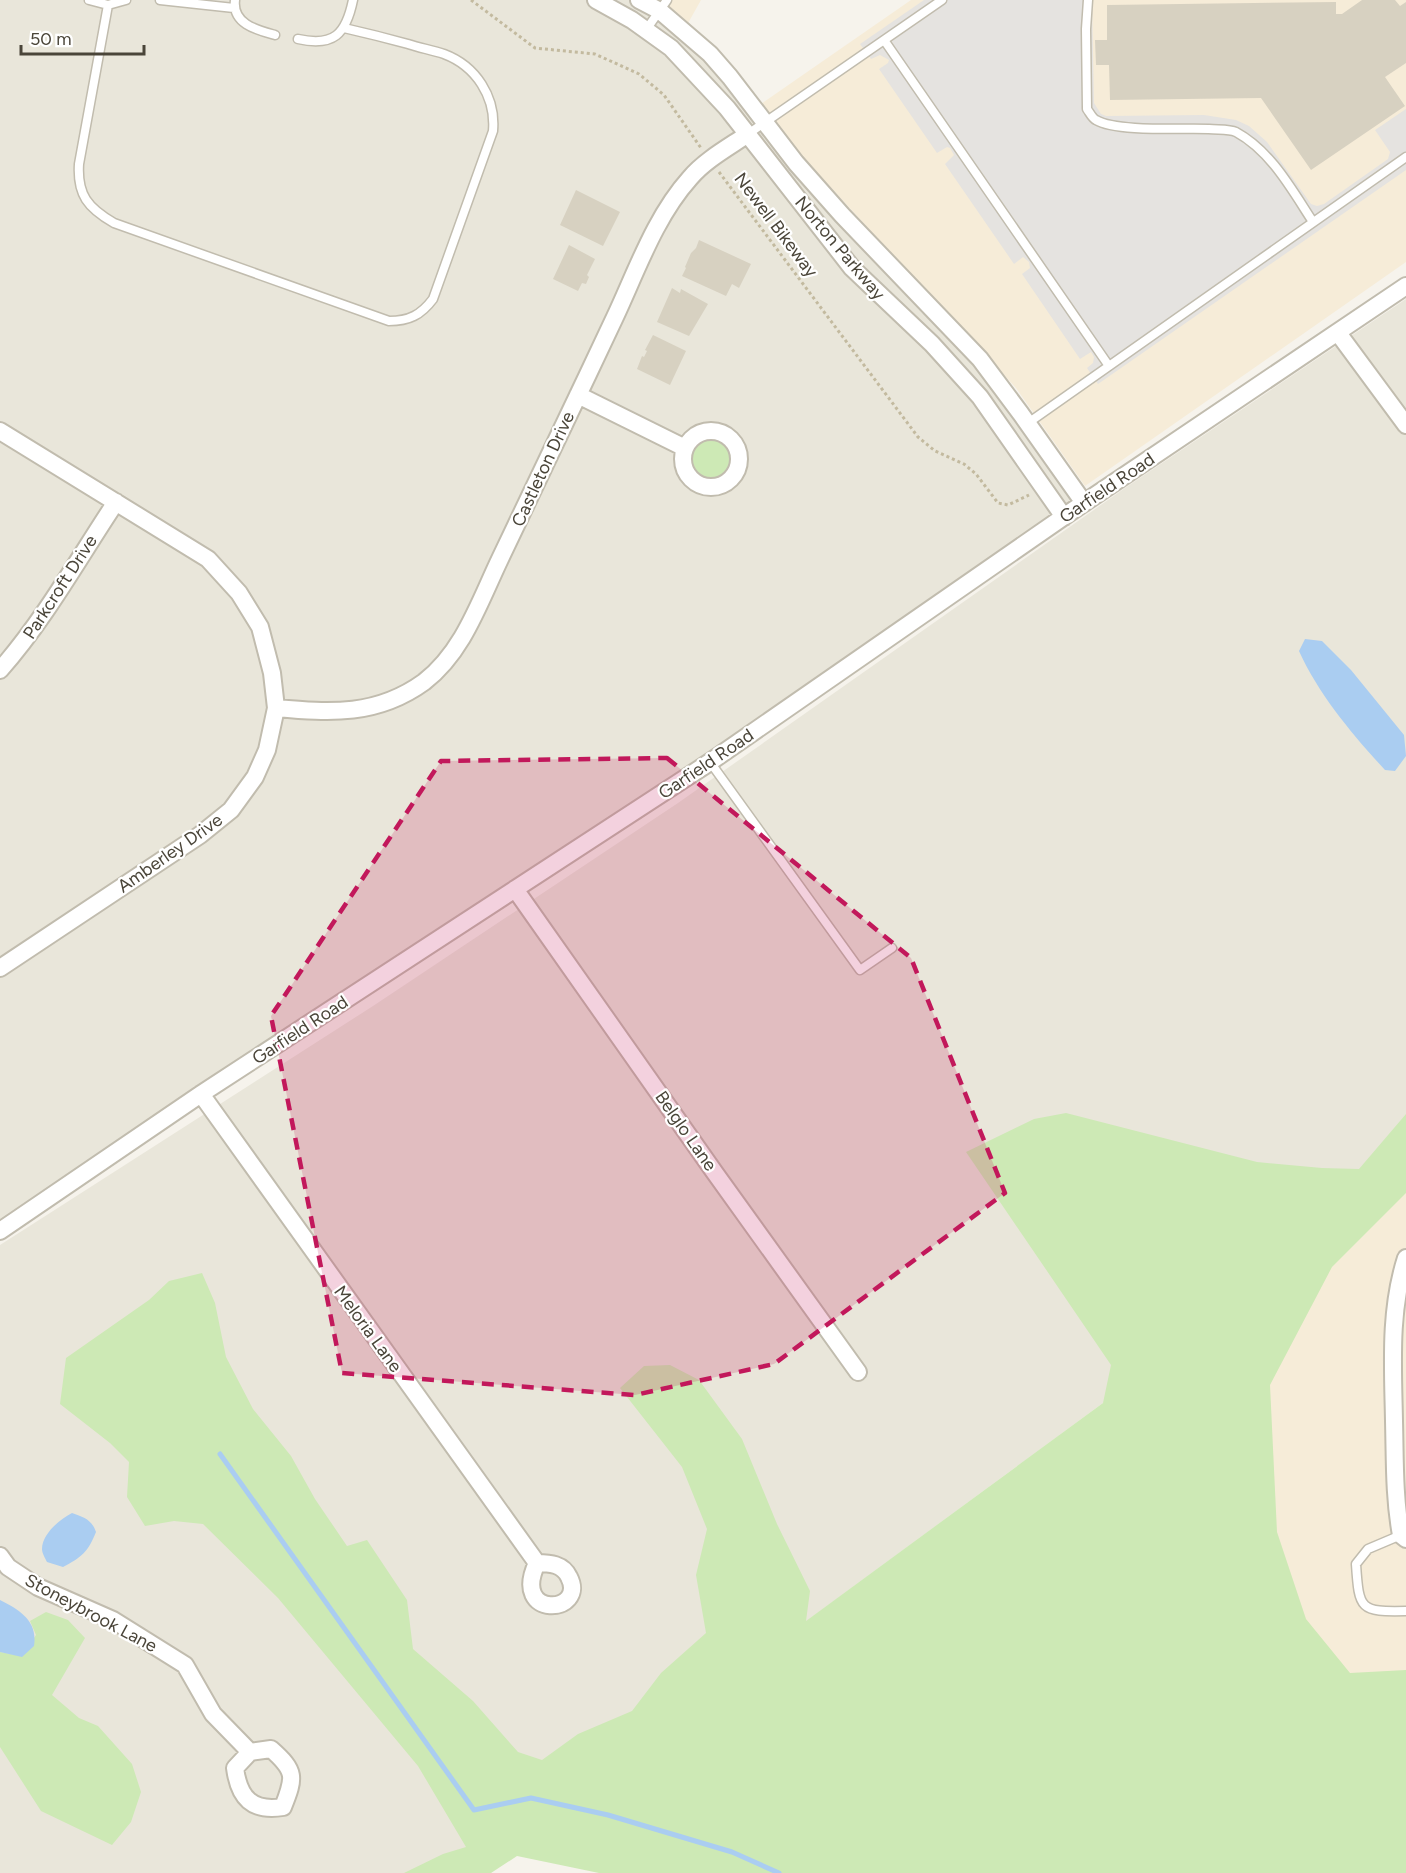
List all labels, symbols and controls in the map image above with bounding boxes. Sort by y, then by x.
scale bar [21,18,144,56]
text: 50 m [30,28,72,50]
street label: Newell Bikeway [730,168,823,282]
street label: Norton Parkway [790,192,890,305]
street label: Castleton Drive [507,408,579,530]
street label: Garfield Road [1055,448,1159,528]
street label: Parkcroft Drive [18,531,102,643]
street label: Garfield Road [654,724,758,804]
street label: Amberley Drive [113,809,227,897]
street label: Garfield Road [248,991,352,1069]
street label: Belglo Lane [650,1087,722,1175]
street label: Meloria Lane [329,1281,407,1377]
street label: Stoneybrook Lane [21,1569,161,1657]

